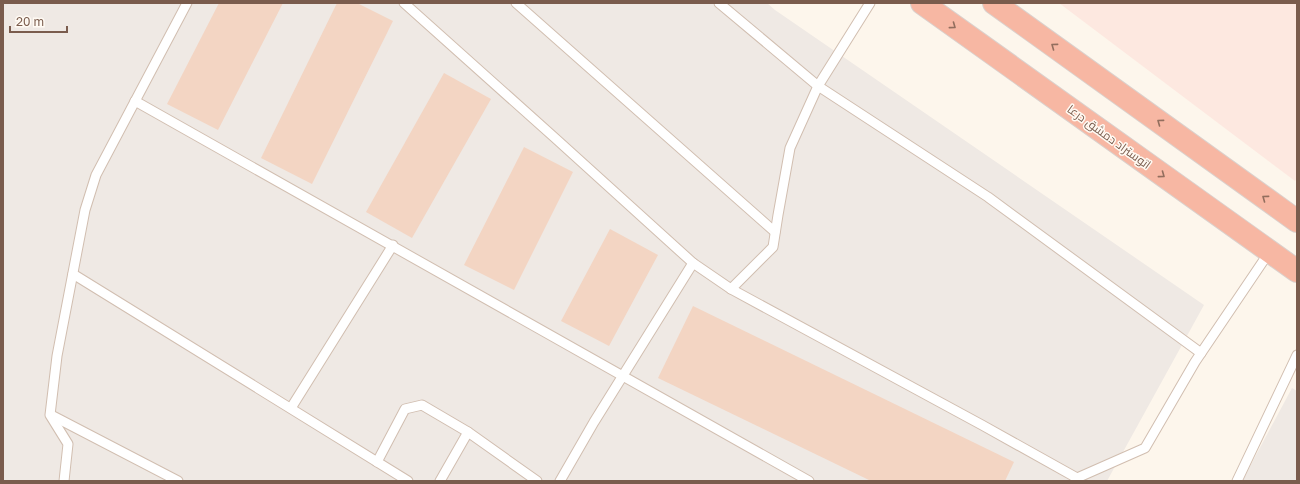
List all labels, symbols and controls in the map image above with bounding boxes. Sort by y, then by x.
scale bar [10,8,67,34]
text: 20 m [16,14,44,29]
one-way arrow [949,21,956,28]
one-way arrow [1051,44,1058,51]
street label: اتوستراد دمشق درعا [1065,101,1154,172]
one-way arrow [1157,120,1164,127]
one-way arrow [1157,170,1164,177]
one-way arrow [1263,196,1270,203]

